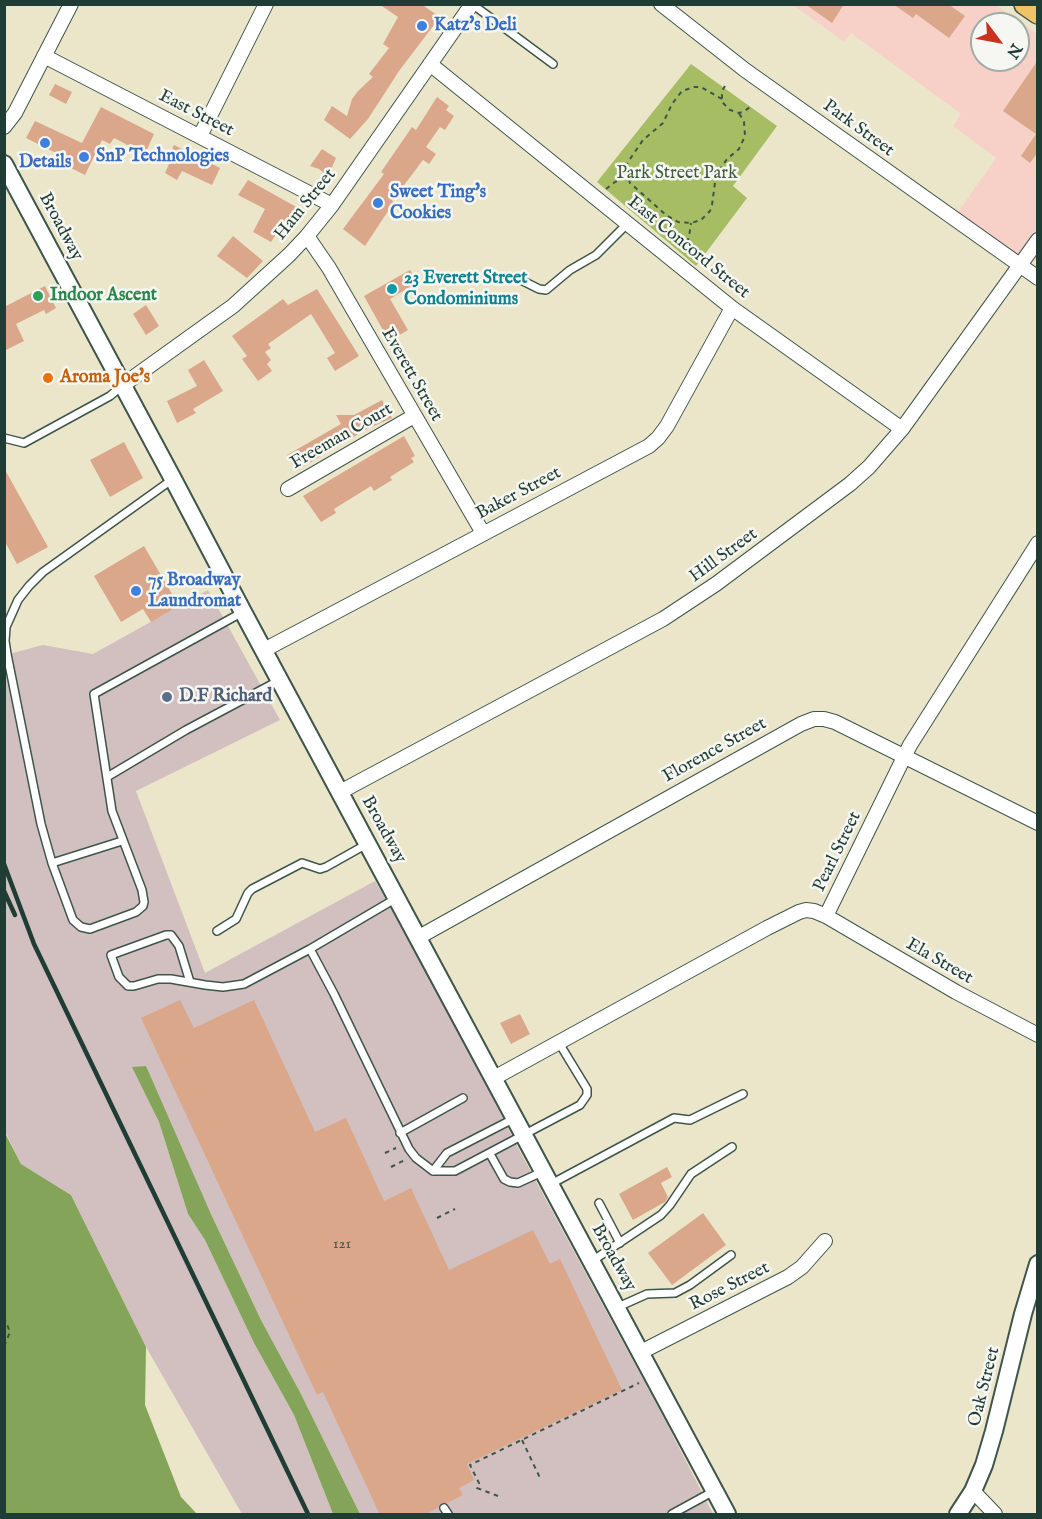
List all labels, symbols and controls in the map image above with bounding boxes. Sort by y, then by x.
north arrow [970,12,1030,72]
place label: Katz's Deli [434,15,517,37]
marker: Katz's Deli [415,19,429,33]
text: N [1001,39,1026,62]
street label: East Street [155,86,237,142]
street label: Park Street [818,96,898,162]
marker: Details [38,136,52,150]
place label: SnP Technologies [96,146,229,168]
marker: SnP Technologies [77,150,91,164]
place label: Details [19,152,71,174]
park label: Park Street Park [616,163,738,185]
street label: Ham Street [271,165,341,245]
place label: Sweet Ting's Cookies [390,182,486,224]
street label: Broadway [33,189,87,265]
street label: East Concord Street [623,192,753,304]
marker: Sweet Ting's Cookies [371,196,385,210]
place label: 23 Everett Street Condominiums [404,268,527,310]
marker: 23 Everett Street Condominiums [385,282,399,296]
place label: Indoor Ascent [50,285,157,307]
marker: Indoor Ascent [31,289,45,303]
street label: Everett Street [376,324,446,426]
place label: Aroma Joe's [60,367,150,389]
marker: Aroma Joe's [41,371,55,385]
street label: Freeman Court [287,399,397,475]
street label: Baker Street [473,463,565,525]
street label: Hill Street [686,524,762,588]
place label: 75 Broadway Laundromat [148,570,241,612]
marker: 75 Broadway Laundromat [129,584,143,598]
place label: D.F Richard [179,686,272,708]
marker: D.F Richard [160,690,174,704]
street label: Florence Street [659,714,771,788]
street label: Broadway [356,793,410,867]
street label: Pearl Street [809,808,867,896]
street label: Ela Street [902,934,976,990]
street label: Broadway [586,1221,640,1295]
house number: 121 [333,1236,351,1254]
street label: Rose Street [687,1258,773,1316]
street label: Oak Street [965,1345,1005,1429]

